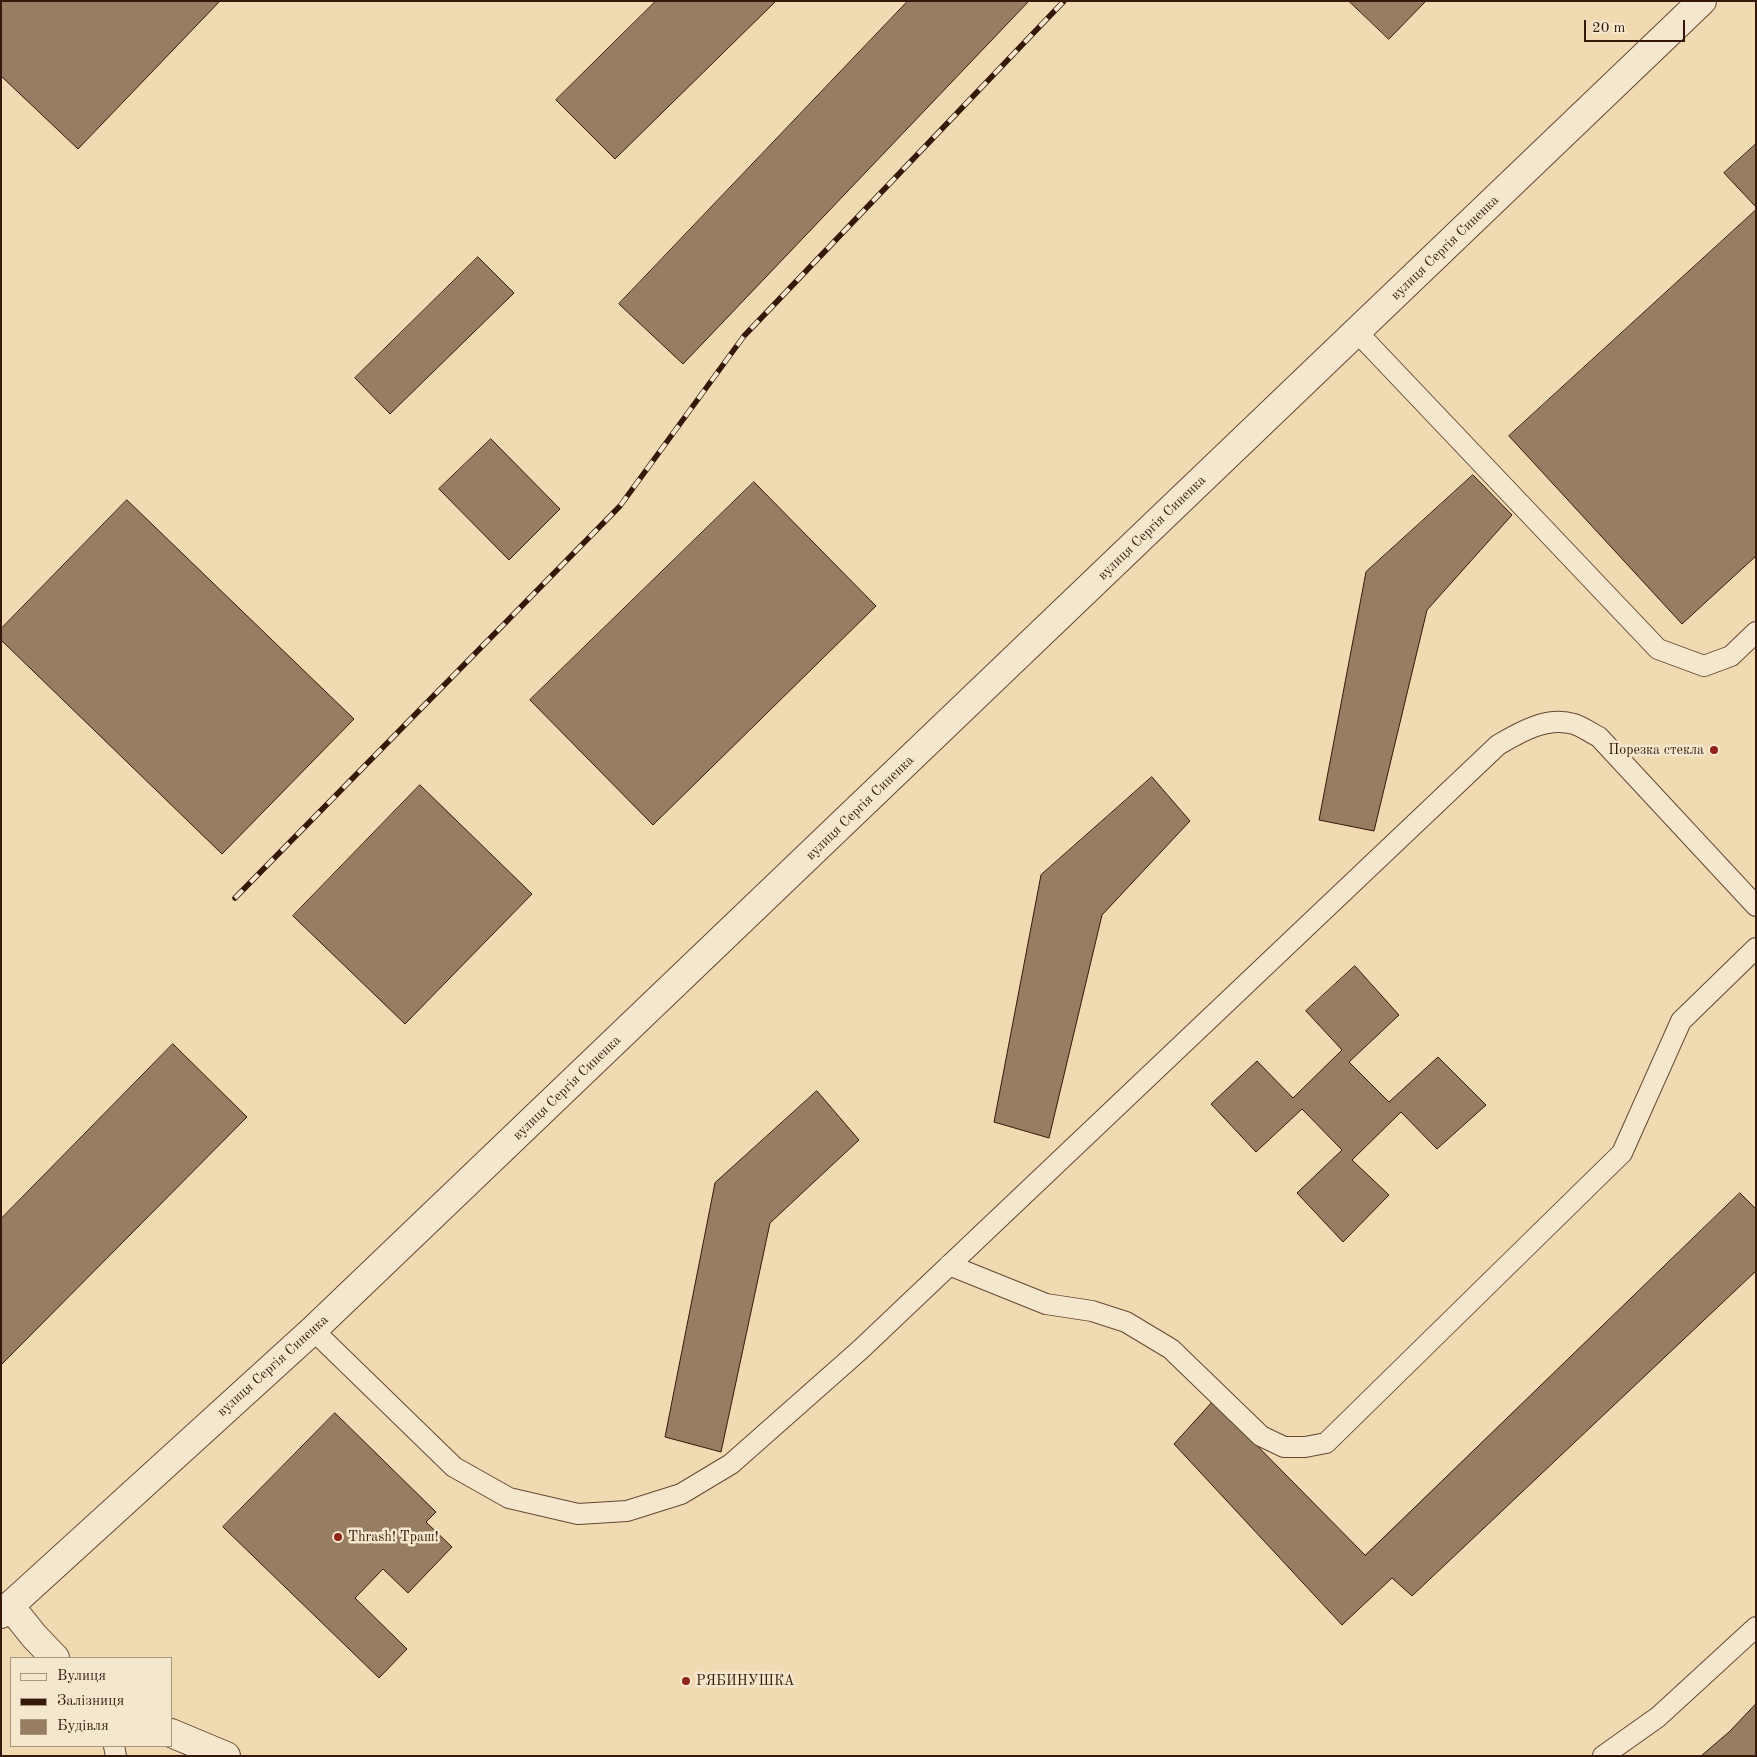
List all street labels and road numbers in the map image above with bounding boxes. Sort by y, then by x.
street label: вулиця Сергія Синенка [1388,192,1502,304]
street label: вулиця Сергія Синенка [1095,472,1209,584]
street label: вулиця Сергія Синенка [803,752,917,864]
street label: вулиця Сергія Синенка [510,1032,624,1144]
street label: вулиця Сергія Синенка [214,1312,332,1420]

